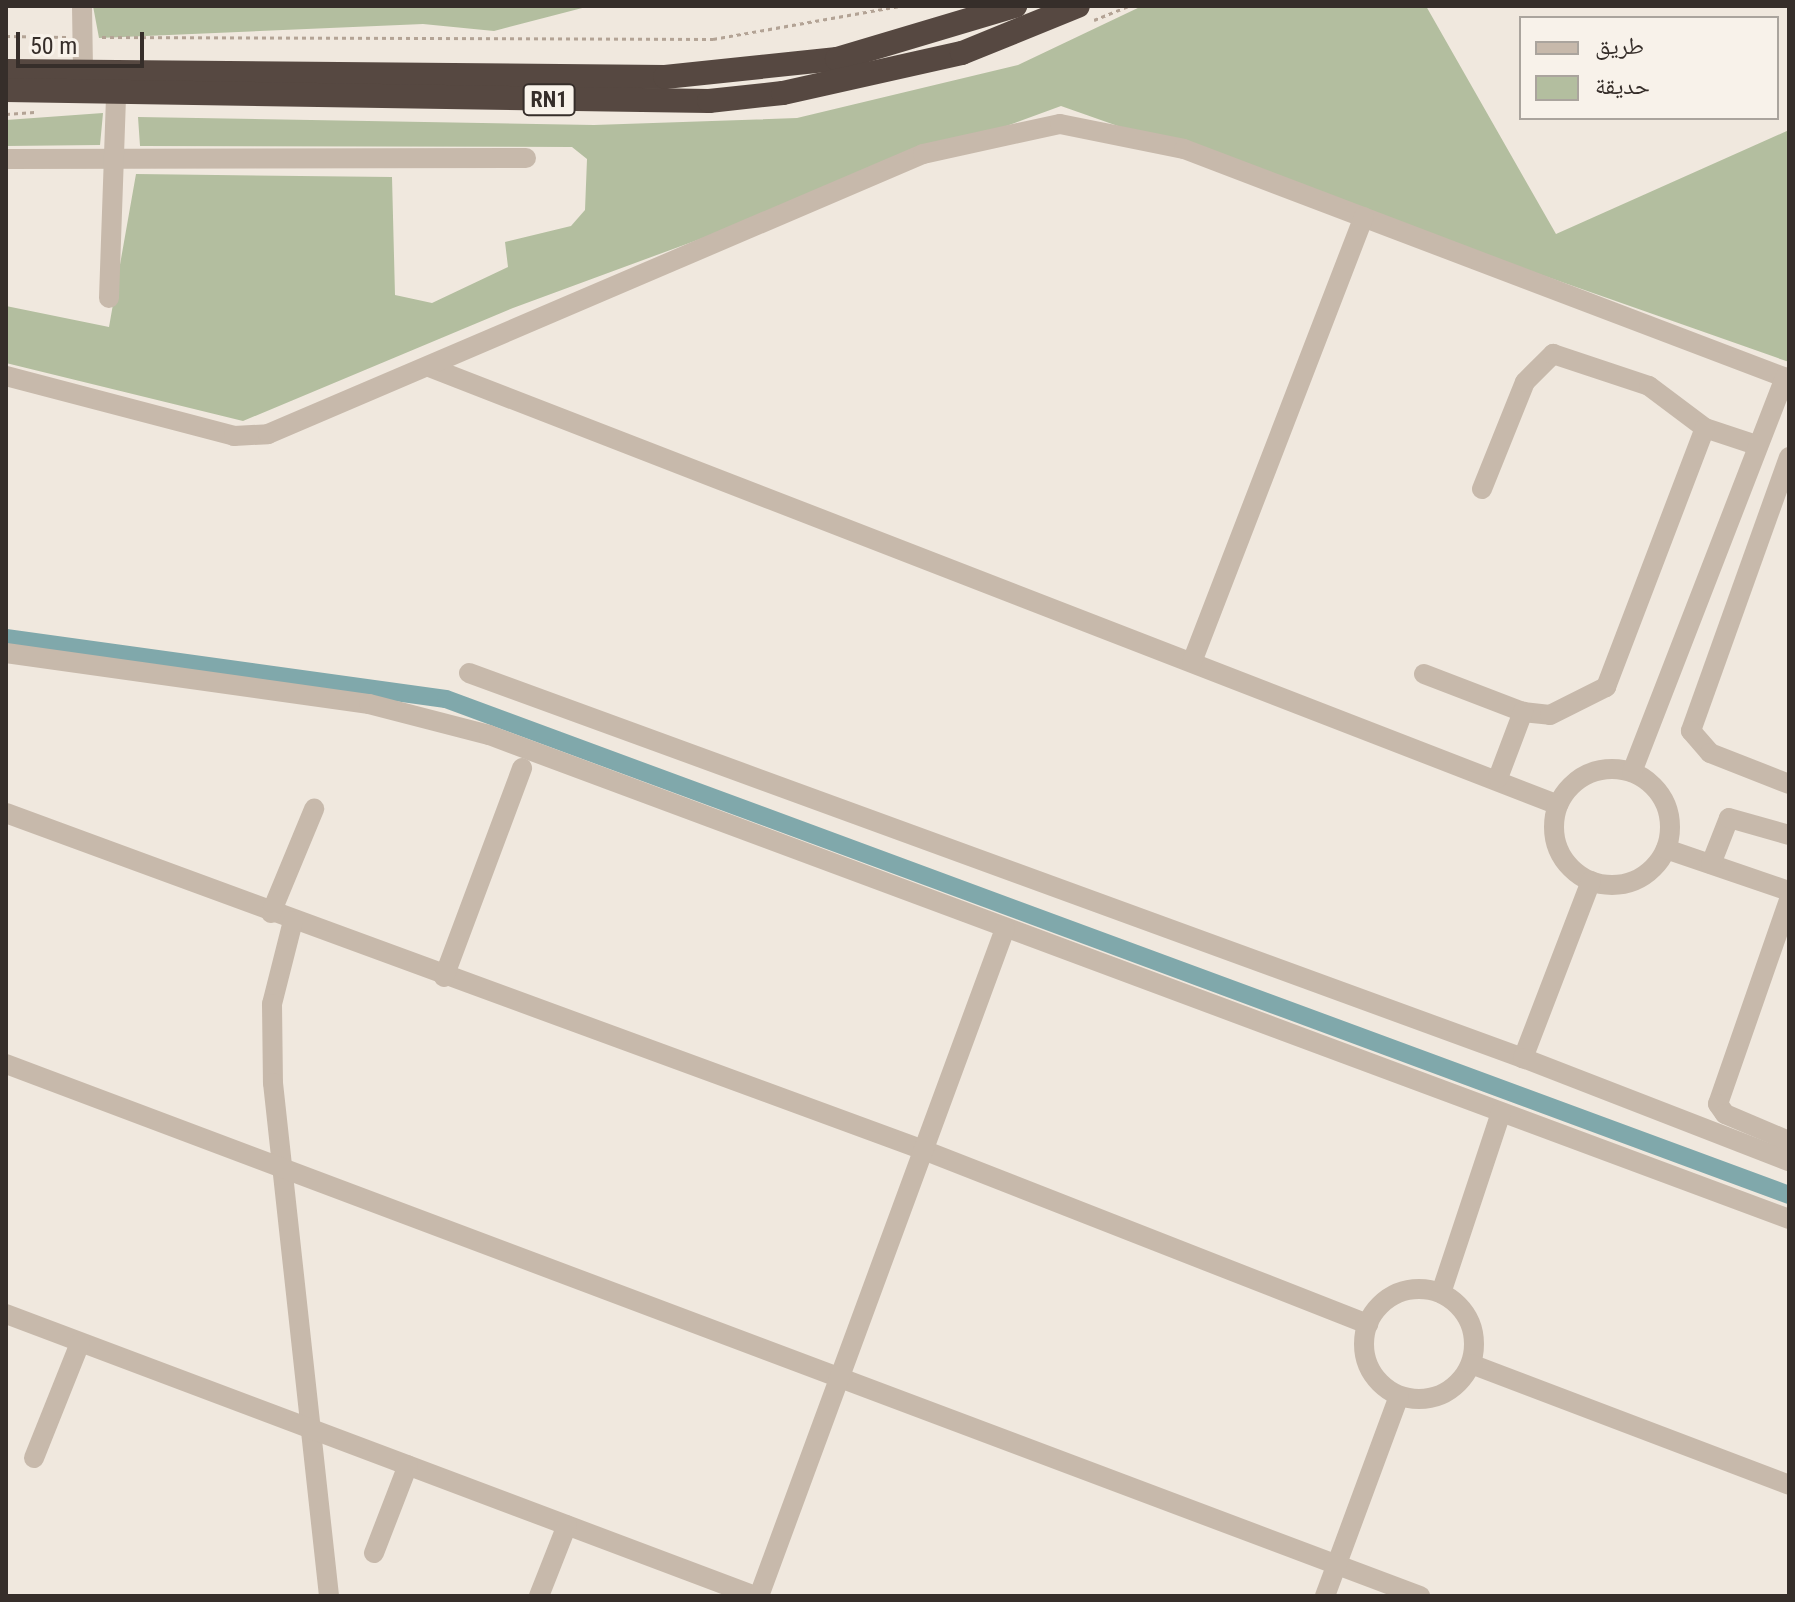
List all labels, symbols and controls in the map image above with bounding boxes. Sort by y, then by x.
scale bar [20,16,148,66]
legend [1519,16,1779,120]
text: 50 m [30,32,77,60]
text: طريق [1595,32,1644,60]
text: حديقة [1595,72,1650,100]
road number: RN1 [521,82,577,118]

